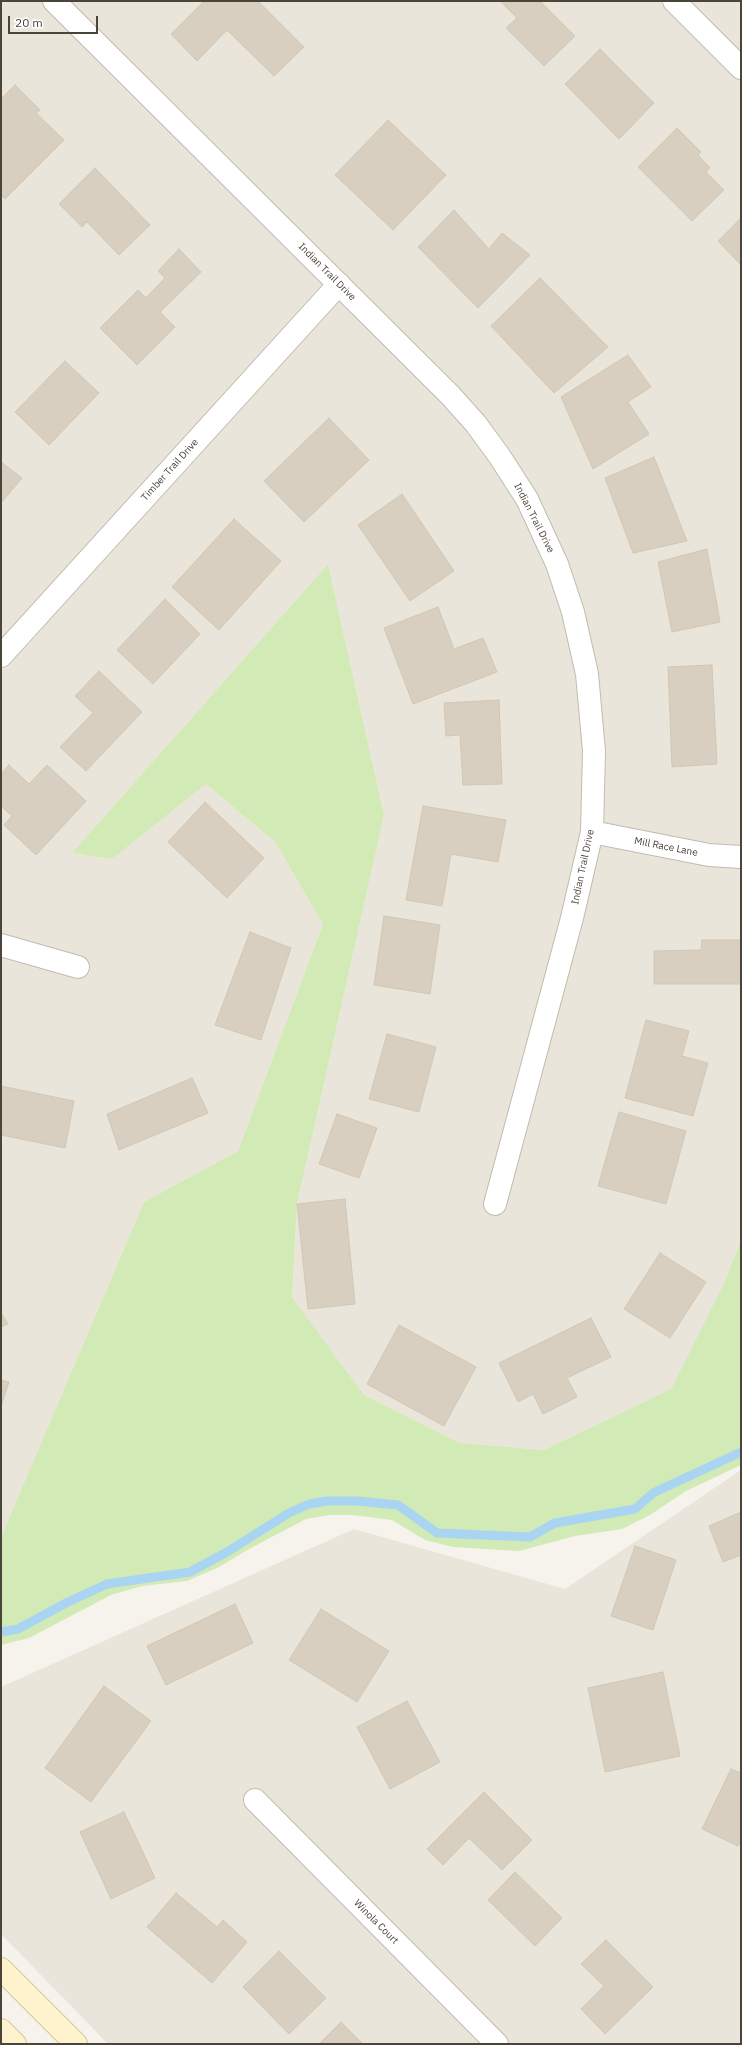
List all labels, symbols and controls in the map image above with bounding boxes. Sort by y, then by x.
scale bar [10,8,100,34]
text: 20 m [15,15,43,30]
street label: Indian Trail Drive [296,241,358,303]
street label: Timber Trail Drive [139,437,201,503]
street label: Indian Trail Drive [511,481,557,555]
street label: Indian Trail Drive [569,828,597,906]
street label: Mill Race Lane [633,835,699,859]
street label: Winola Court [351,1897,401,1947]

